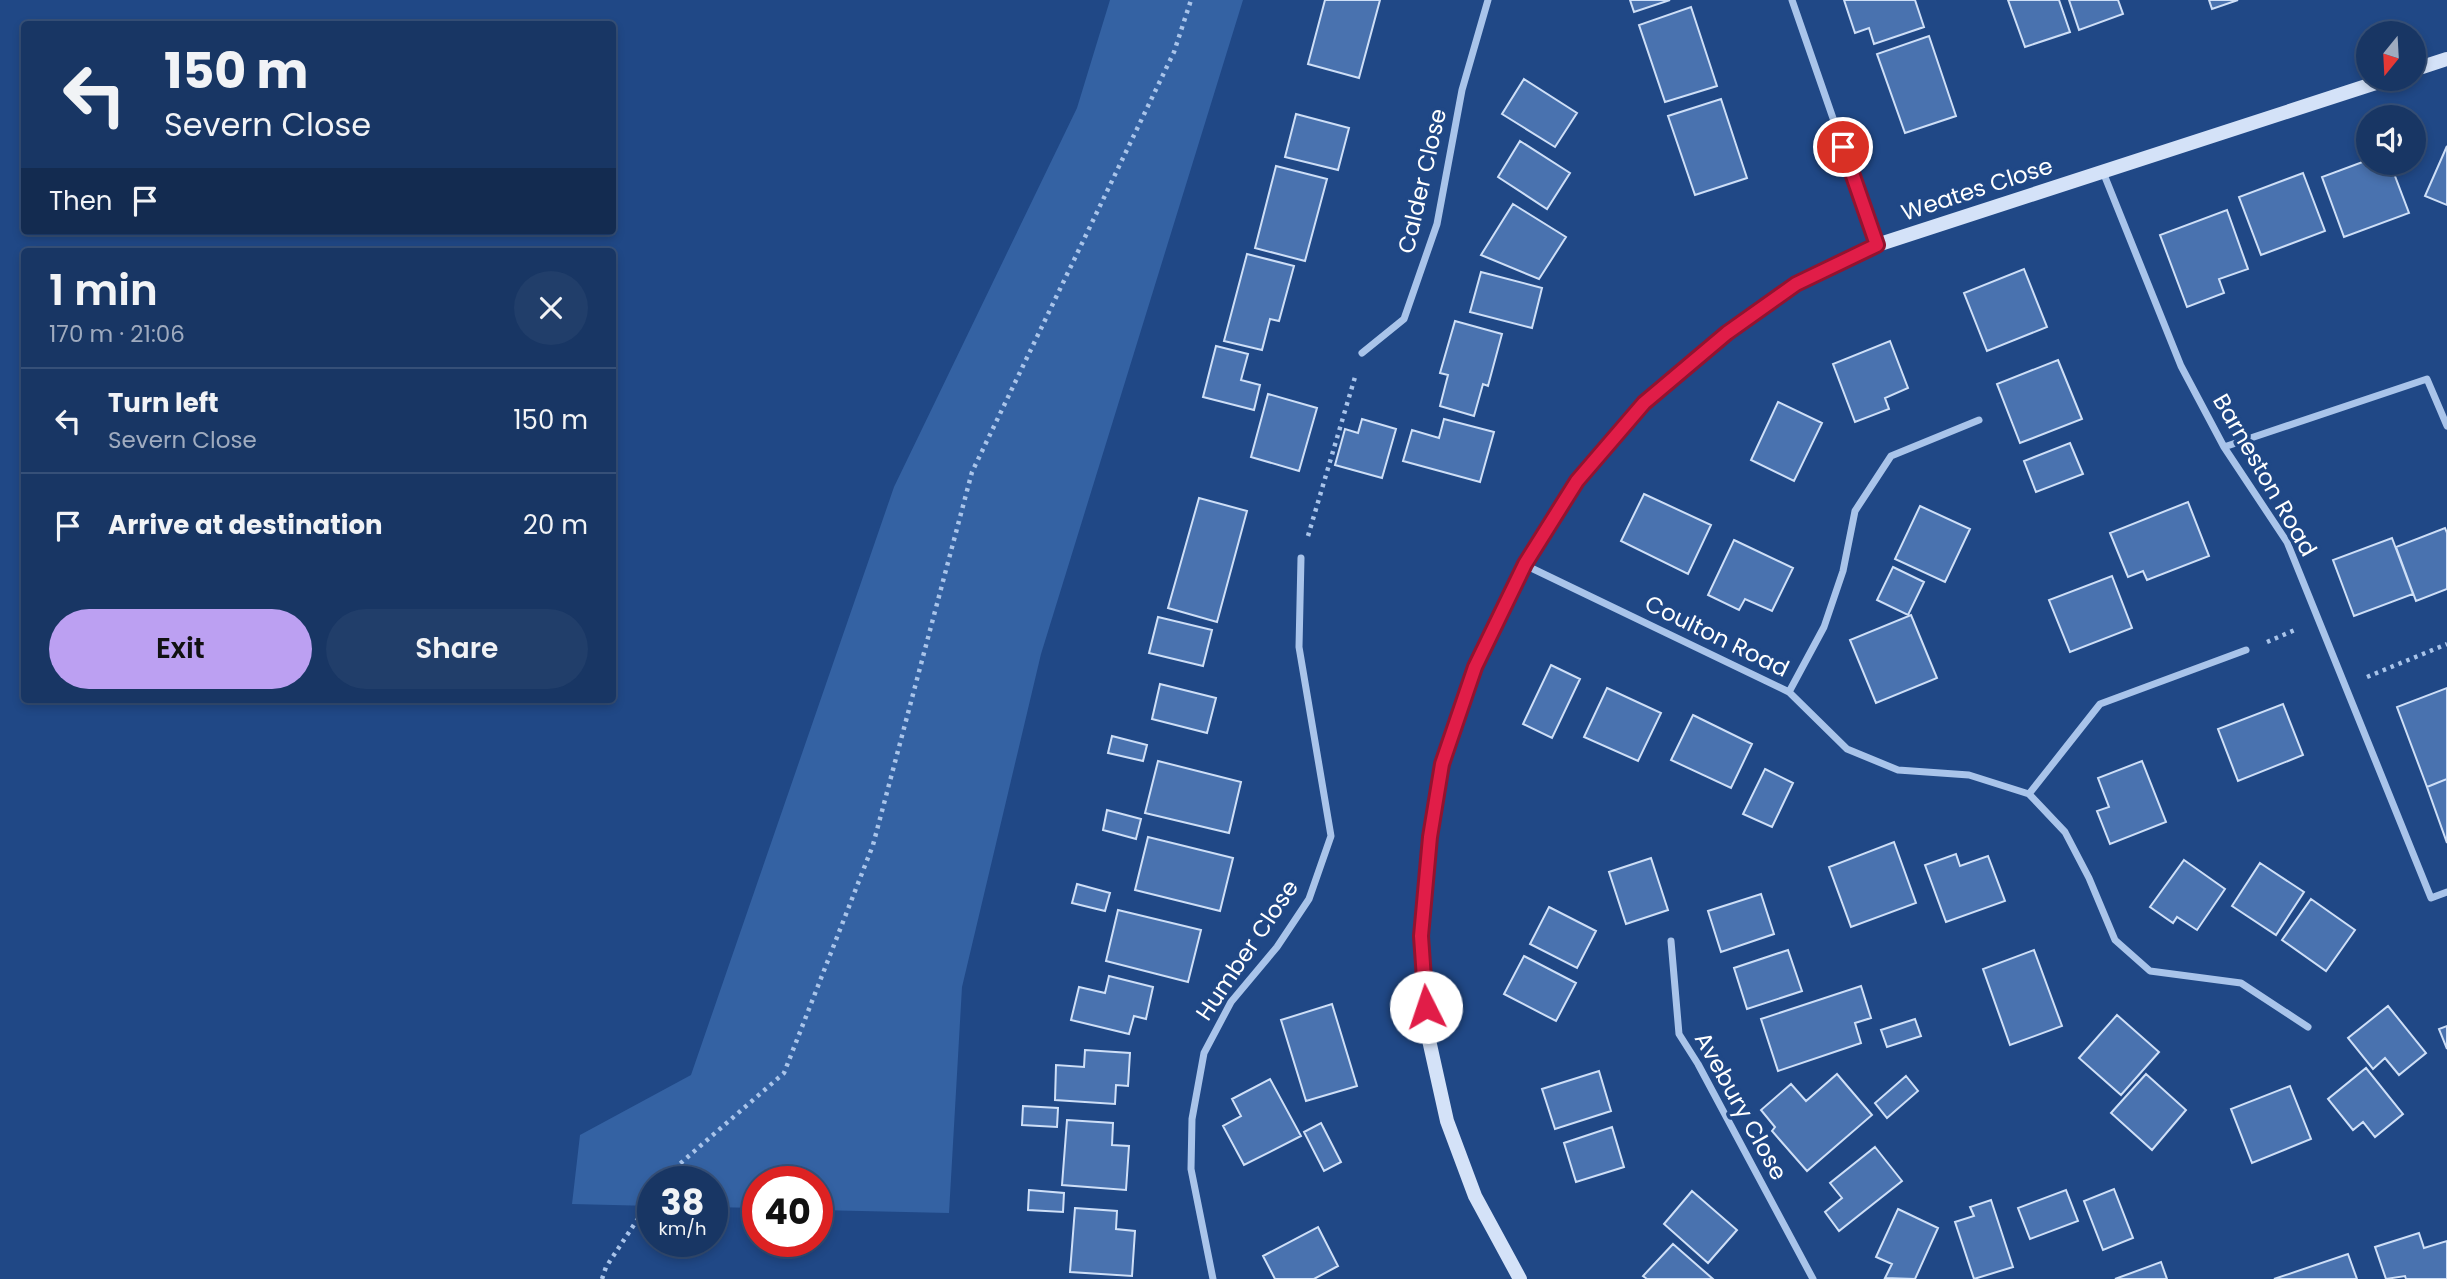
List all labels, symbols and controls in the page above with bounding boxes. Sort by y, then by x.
north arrow [2356,21,2426,91]
map controls [2356,21,2426,175]
text: 150 m [164,37,309,105]
icon: left [49,49,140,140]
text: Severn Close [164,102,371,147]
street label: Calder Close [1390,105,1454,257]
button: sound [2356,105,2426,175]
pin [1813,117,1873,177]
icon: arrive [1824,128,1862,166]
street label: Weates Close [1897,149,2057,229]
icon: arrive [126,182,164,220]
text: Then [49,183,112,219]
text: 1 min [49,261,158,320]
button: close [514,271,588,345]
text: 170 m · 21:06 [49,318,185,350]
text: Turn left [108,385,219,421]
street label: Barneston Road [2205,388,2325,562]
icon: left [49,402,87,440]
text: 150 m [513,402,588,438]
text: Severn Close [108,424,257,456]
icon: arrive [49,507,87,545]
text: Arrive at destination [108,507,383,543]
text: 20 m [523,507,588,543]
street label: Coulton Road [1640,587,1794,685]
button: Exit [49,609,312,689]
button: Share [326,609,588,689]
street label: Humber Close [1188,873,1306,1027]
position arrow [1389,970,1463,1044]
street label: Avebury Close [1687,1026,1795,1186]
speed limit sign: 40 [742,1166,833,1257]
text: 38 [661,1178,704,1227]
text: km/h [659,1216,706,1241]

